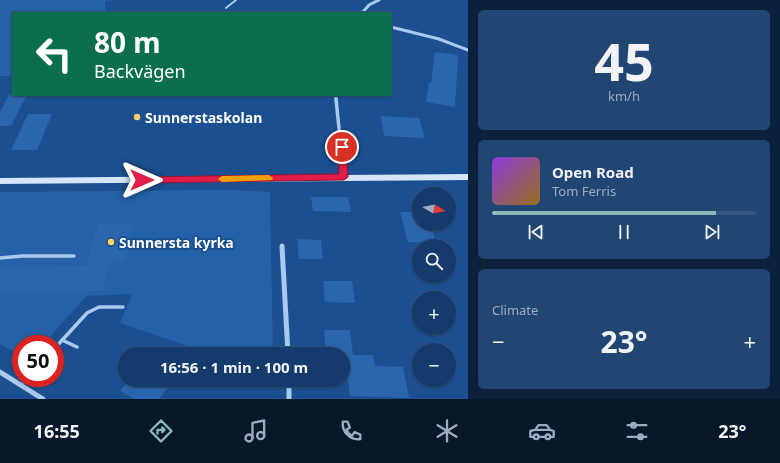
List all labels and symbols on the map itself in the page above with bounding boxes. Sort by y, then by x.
place label: Sunnerstaskolan [145,108,262,127]
marker: Sunnerstaskolan [132,112,142,122]
pin [325,130,359,164]
position arrow [121,159,163,201]
north arrow [412,187,456,231]
place label: Sunnersta kyrka [119,233,234,252]
marker: Sunnersta kyrka [106,237,116,247]
speed limit sign: 50 [12,335,64,387]

